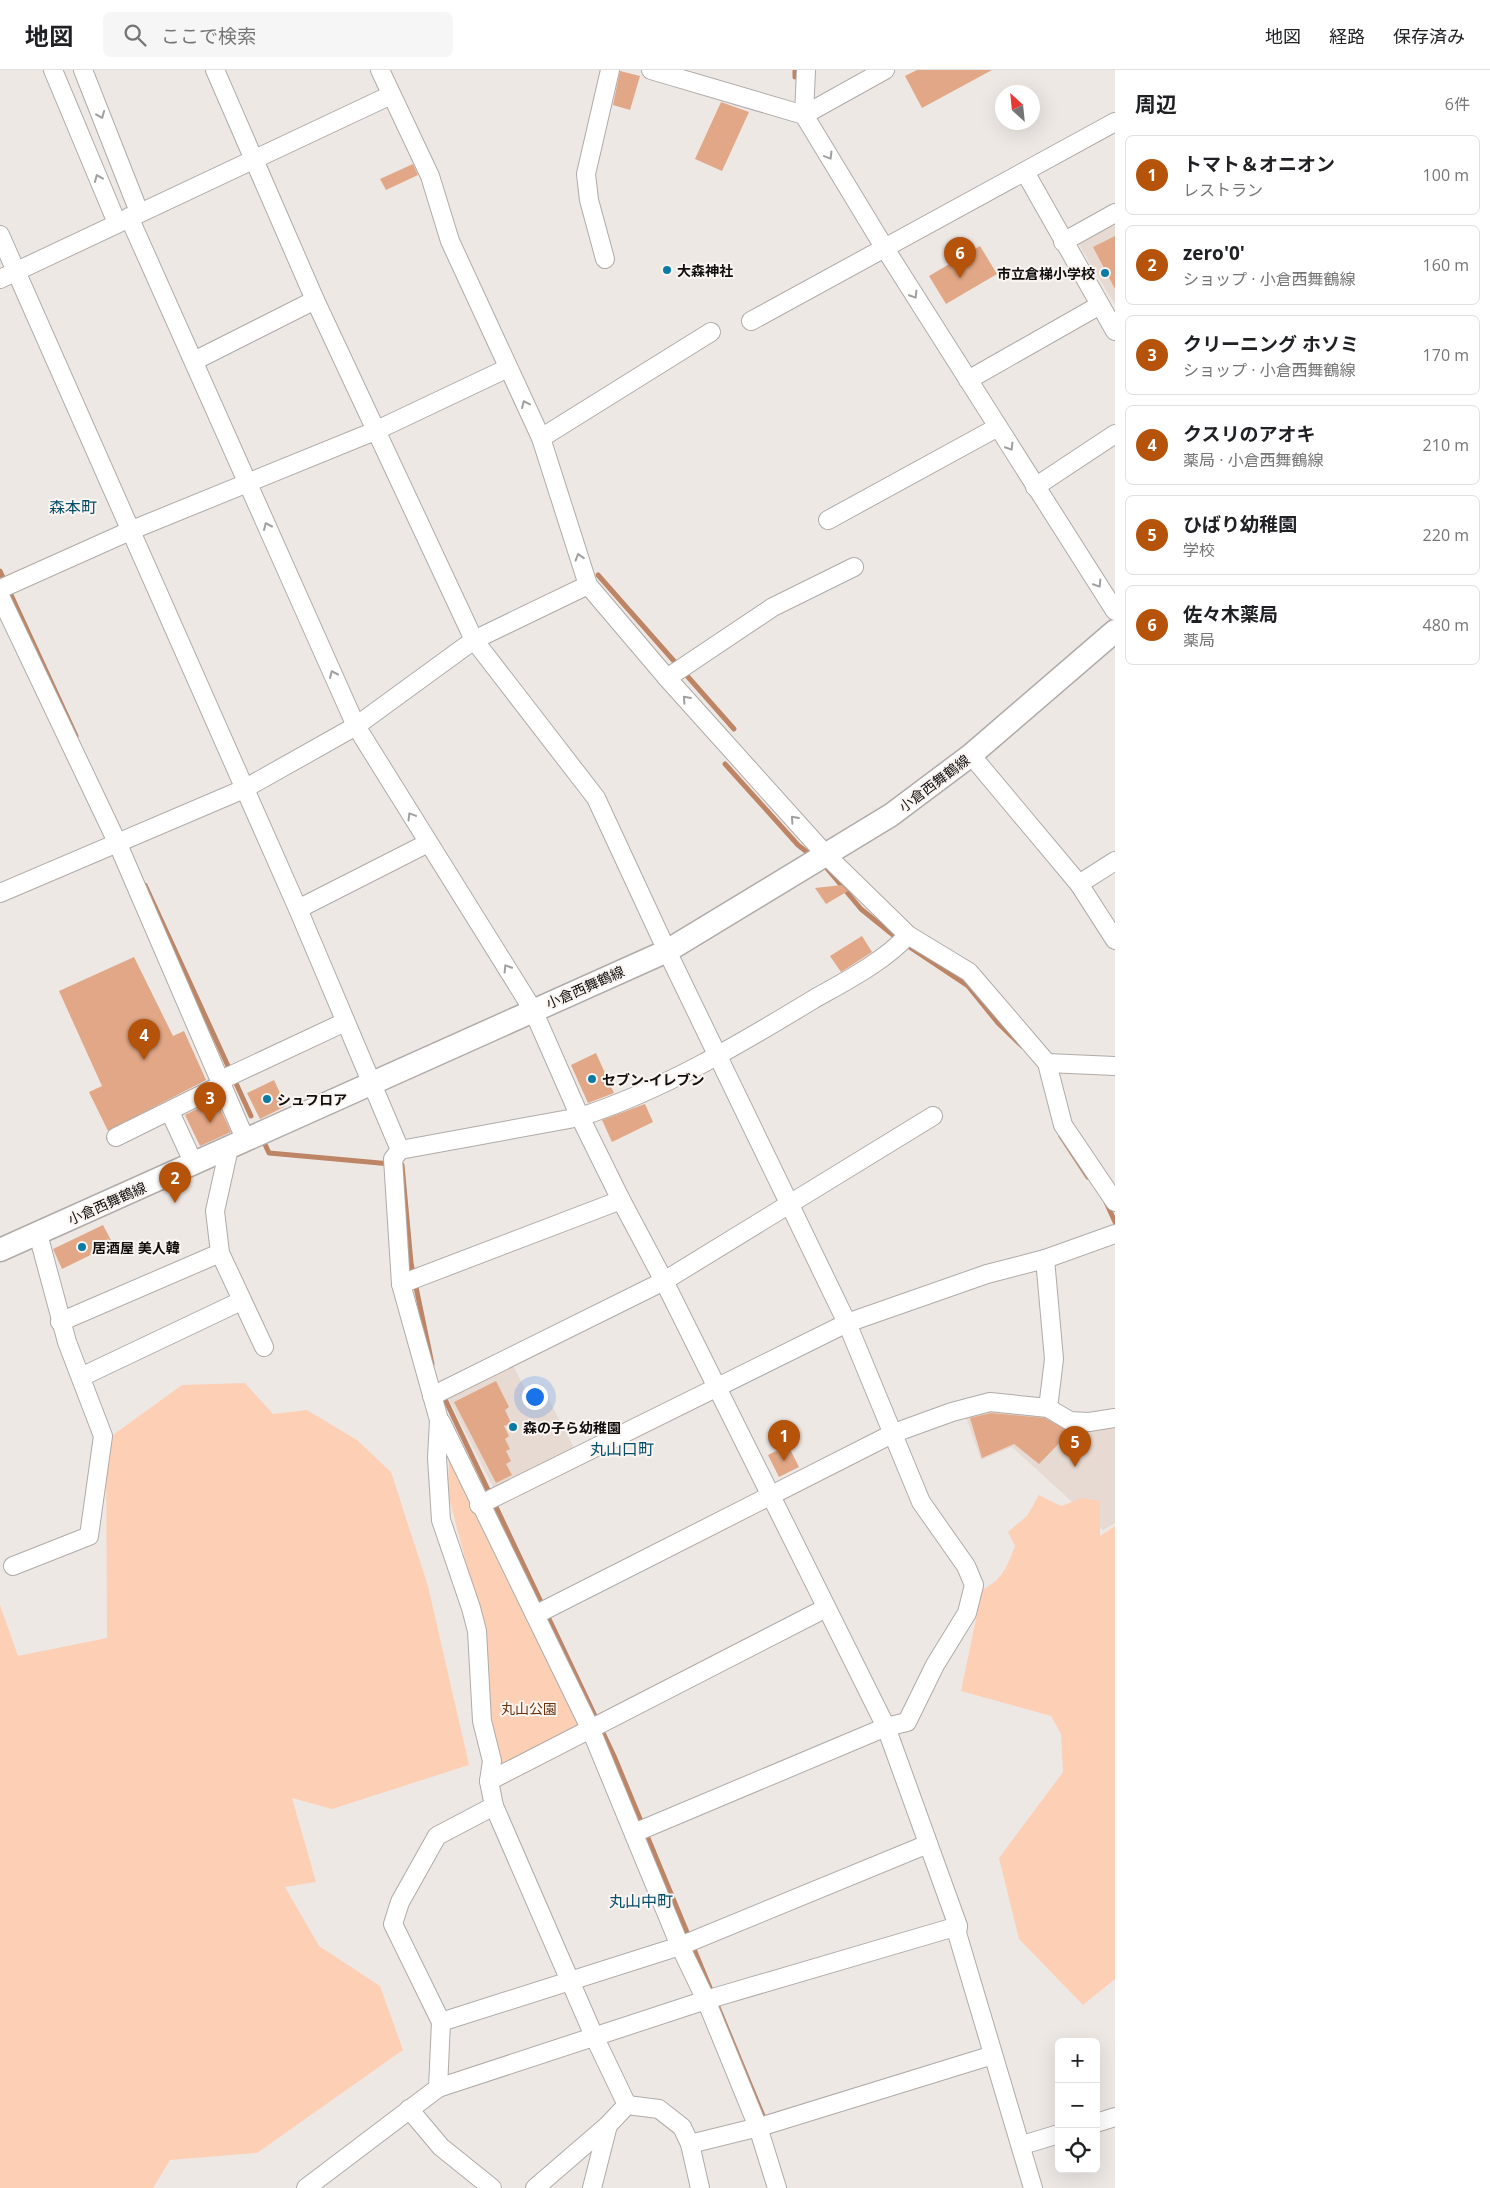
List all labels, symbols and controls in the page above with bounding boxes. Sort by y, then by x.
search box [103,12,453,57]
text: 地図 [25,19,73,52]
icon: search [121,21,149,49]
text: ここで検索 [161,23,256,49]
text: 地図 [1265,24,1301,48]
text: 経路 [1329,24,1365,48]
text: 保存済み [1393,24,1465,48]
north arrow [995,85,1040,130]
text: 周辺 [1135,90,1177,118]
text: 6件 [1445,93,1470,115]
one-way arrow [95,110,105,119]
one-way arrow [823,151,833,160]
text: トマト＆オニオン [1183,151,1335,177]
text: 1 [1147,164,1157,186]
text: 100 m [1423,164,1469,186]
one-way arrow [93,174,104,183]
text: レストラン [1183,179,1263,201]
pin: 6 [944,237,976,278]
text: zero'0' [1183,240,1245,266]
text: 2 [1147,254,1157,276]
text: 160 m [1423,254,1469,276]
place label: 大森神社 [677,261,733,280]
marker: 大森神社 [661,264,673,276]
place label: 市立倉梯小学校 [997,264,1095,283]
marker: 市立倉梯小学校 [1099,267,1111,279]
text: ショップ · 小倉西舞鶴線 [1183,268,1356,290]
one-way arrow [908,289,918,298]
text: クリーニング ホソミ [1183,331,1359,357]
text: 3 [1147,344,1157,366]
text: 170 m [1423,344,1469,366]
text: ショップ · 小倉西舞鶴線 [1183,359,1356,381]
one-way arrow [521,400,531,409]
text: クスリのアオキ [1183,421,1315,447]
text: 4 [1147,434,1157,456]
text: 210 m [1423,434,1469,456]
one-way arrow [1004,442,1013,451]
text: 薬局 · 小倉西舞鶴線 [1183,449,1324,471]
district label: 森本町 [49,496,97,518]
text: ひばり幼稚園 [1183,511,1297,537]
one-way arrow [262,522,273,531]
text: 5 [1147,524,1157,546]
text: 220 m [1423,524,1469,546]
text: 学校 [1183,539,1215,561]
one-way arrow [574,553,584,561]
one-way arrow [1091,579,1101,588]
text: 佐々木薬局 [1183,601,1278,627]
text: 6 [1147,614,1157,636]
text: 480 m [1423,614,1469,636]
text: 薬局 [1183,629,1215,651]
one-way arrow [329,670,339,679]
one-way arrow [682,695,691,704]
street label: 小倉西舞鶴線 [895,750,973,816]
one-way arrow [408,813,418,822]
one-way arrow [791,816,800,825]
street label: 小倉西舞鶴線 [543,961,627,1013]
one-way arrow [504,965,514,974]
pin: 4 [128,1019,160,1060]
place label: セブン-イレブン [602,1070,705,1089]
marker: セブン-イレブン [586,1073,598,1085]
pin: 3 [194,1082,226,1123]
place label: シュフロア [277,1090,347,1109]
marker: シュフロア [261,1093,273,1105]
pin: 2 [159,1162,191,1203]
street label: 小倉西舞鶴線 [65,1177,149,1229]
place label: 居酒屋 美人韓 [92,1238,180,1257]
marker: 居酒屋 美人韓 [76,1241,88,1253]
your location [522,1384,548,1410]
place label: 森の子ら幼稚園 [523,1418,621,1437]
pin: 1 [768,1420,800,1461]
marker: 森の子ら幼稚園 [507,1421,519,1433]
pin: 5 [1059,1426,1091,1467]
district label: 丸山口町 [590,1438,654,1460]
park label: 丸山公園 [501,1699,557,1718]
district label: 丸山中町 [609,1890,673,1912]
map controls [1055,2038,1100,2173]
button: + [1055,2038,1100,2083]
button: − [1055,2083,1100,2128]
button: locate [1055,2128,1100,2173]

